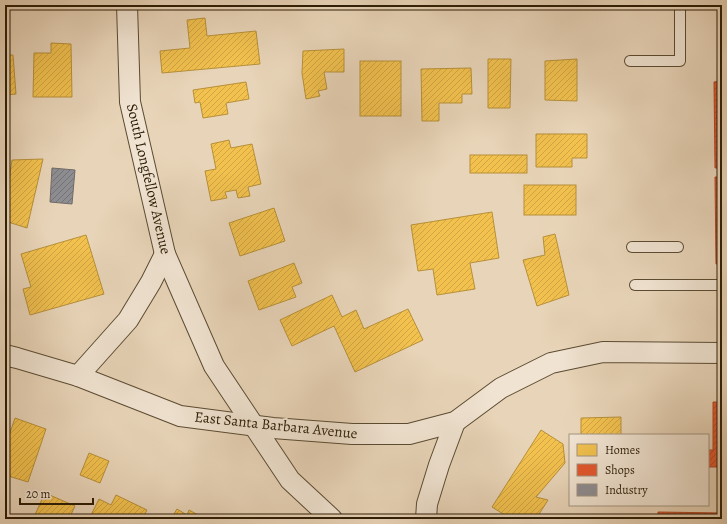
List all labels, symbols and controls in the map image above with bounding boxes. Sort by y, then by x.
street label: South Longfellow Avenue [122,102,176,257]
street label: East Santa Barbara Avenue [193,406,359,444]
legend [569,434,709,506]
text: Homes [605,442,640,458]
text: Shops [605,462,635,478]
scale bar [20,480,93,506]
text: Industry [605,482,648,498]
text: 20 m [26,486,50,502]

